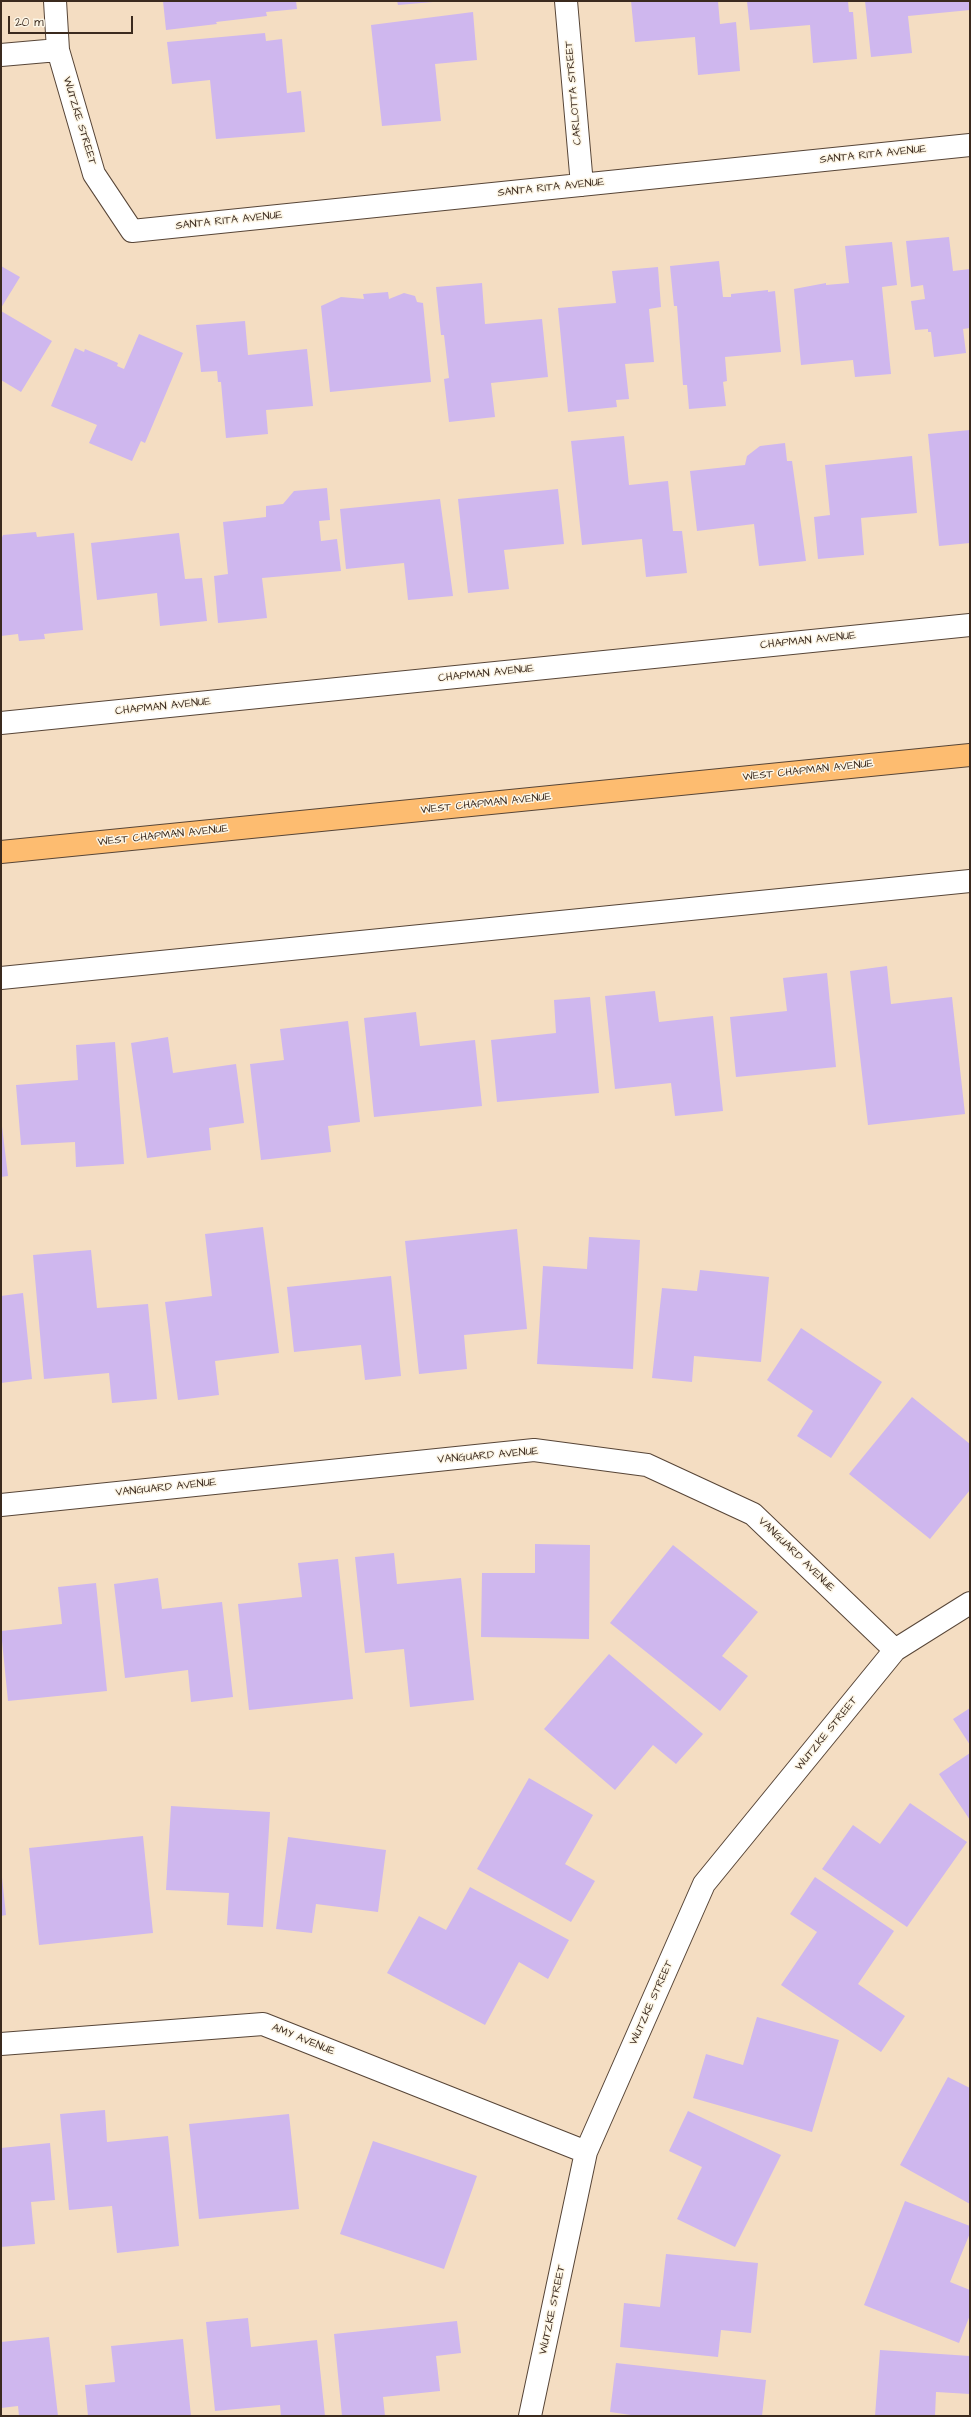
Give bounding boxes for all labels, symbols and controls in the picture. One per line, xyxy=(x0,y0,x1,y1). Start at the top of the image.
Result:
scale bar xyxy=(10,8,135,34)
text: 20 m xyxy=(15,14,44,31)
street label: CARLOTTA STREET xyxy=(563,40,585,146)
street label: WUTZKE STREET xyxy=(59,75,99,167)
street label: SANTA RITA AVENUE xyxy=(819,143,927,167)
street label: SANTA RITA AVENUE xyxy=(497,176,605,200)
street label: SANTA RITA AVENUE xyxy=(175,209,283,233)
street label: CHAPMAN AVENUE xyxy=(760,629,856,653)
street label: CHAPMAN AVENUE xyxy=(438,662,534,686)
street label: CHAPMAN AVENUE xyxy=(115,695,211,719)
street label: WEST CHAPMAN AVENUE xyxy=(742,758,874,784)
street label: WEST CHAPMAN AVENUE xyxy=(420,791,552,817)
street label: WEST CHAPMAN AVENUE xyxy=(97,823,229,849)
street label: VANGUARD AVENUE xyxy=(437,1445,539,1467)
street label: VANGUARD AVENUE xyxy=(115,1476,217,1500)
street label: VANGUARD AVENUE xyxy=(755,1515,837,1595)
street label: WUTZKE STREET xyxy=(793,1694,861,1774)
street label: WUTZKE STREET xyxy=(627,1959,677,2047)
street label: AMY AVENUE xyxy=(270,2021,336,2059)
street label: WUTZKE STREET xyxy=(537,2264,569,2356)

